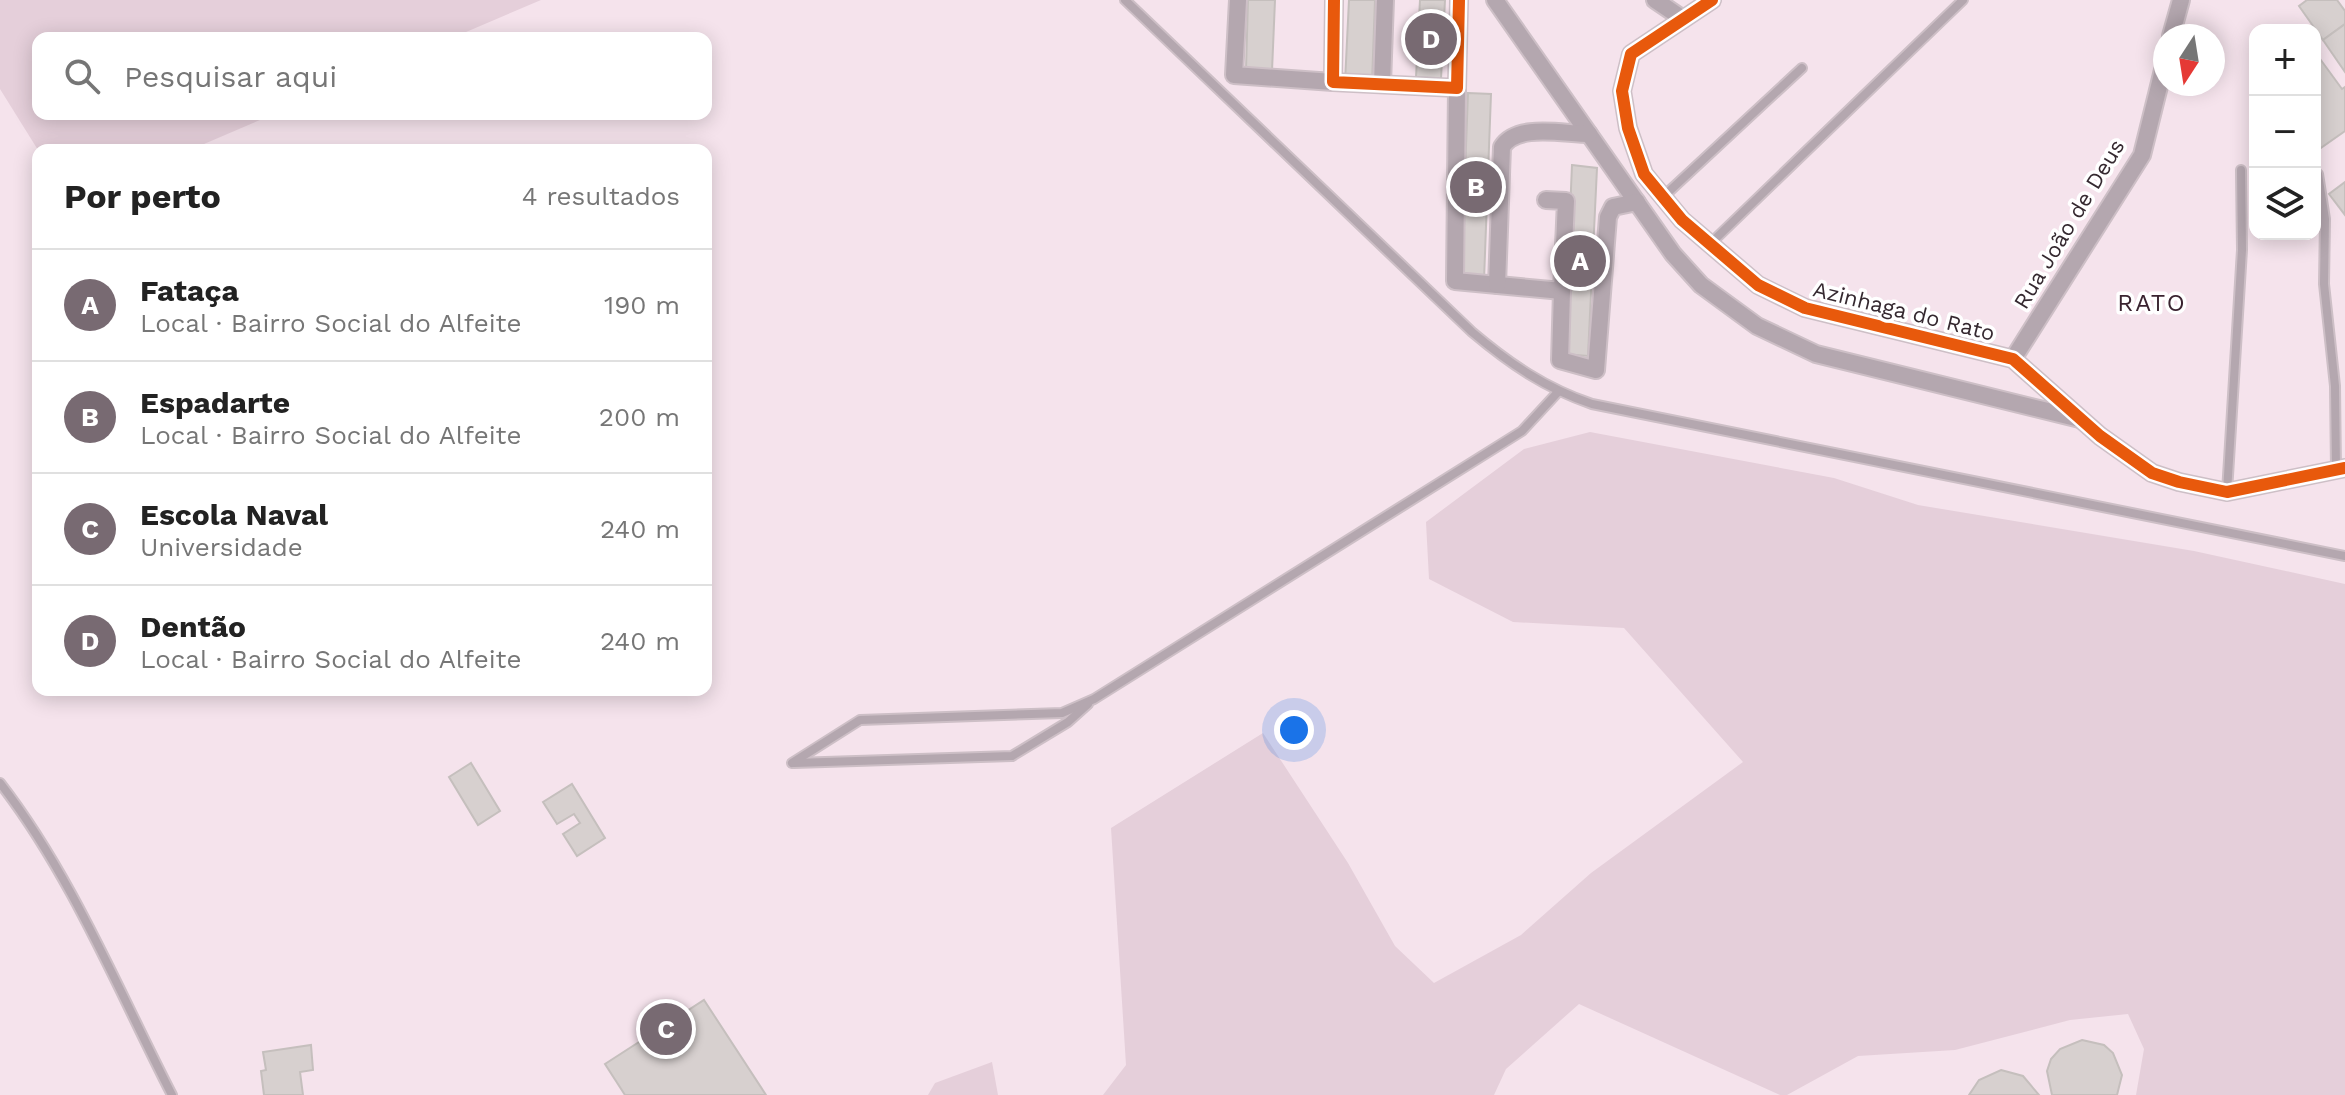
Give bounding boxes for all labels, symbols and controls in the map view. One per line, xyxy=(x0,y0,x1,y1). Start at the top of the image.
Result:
pin: D xyxy=(1405,9,1457,69)
north arrow xyxy=(2153,24,2225,96)
map controls xyxy=(2249,24,2321,240)
button: + xyxy=(2249,24,2321,96)
search box xyxy=(32,32,712,120)
icon: search xyxy=(60,54,104,98)
text: Pesquisar aqui xyxy=(124,59,337,94)
button: − xyxy=(2249,96,2321,168)
street label: Rua João de Deus xyxy=(2009,135,2129,313)
pin: B xyxy=(1450,157,1502,217)
button: layers xyxy=(2249,168,2321,240)
text: Por perto xyxy=(64,176,221,216)
text: 4 resultados xyxy=(522,181,680,211)
pin: A xyxy=(1554,231,1606,291)
text: Fataça xyxy=(140,273,239,308)
street label: Azinhaga do Rato xyxy=(1810,276,1998,346)
district label: RATO xyxy=(2117,289,2187,317)
text: A xyxy=(81,290,99,320)
text: 190 m xyxy=(604,290,680,320)
text: Local · Bairro Social do Alfeite xyxy=(140,308,521,338)
text: Espadarte xyxy=(140,385,290,420)
text: B xyxy=(81,402,99,432)
text: 200 m xyxy=(599,402,680,432)
text: Local · Bairro Social do Alfeite xyxy=(140,420,521,450)
text: Escola Naval xyxy=(140,497,328,532)
text: C xyxy=(81,514,99,544)
text: 240 m xyxy=(600,514,680,544)
text: Universidade xyxy=(140,532,303,562)
text: Dentão xyxy=(140,609,246,644)
text: D xyxy=(81,626,99,656)
text: 240 m xyxy=(600,626,680,656)
text: Local · Bairro Social do Alfeite xyxy=(140,644,521,674)
your location xyxy=(1274,710,1314,750)
pin: C xyxy=(640,999,692,1059)

